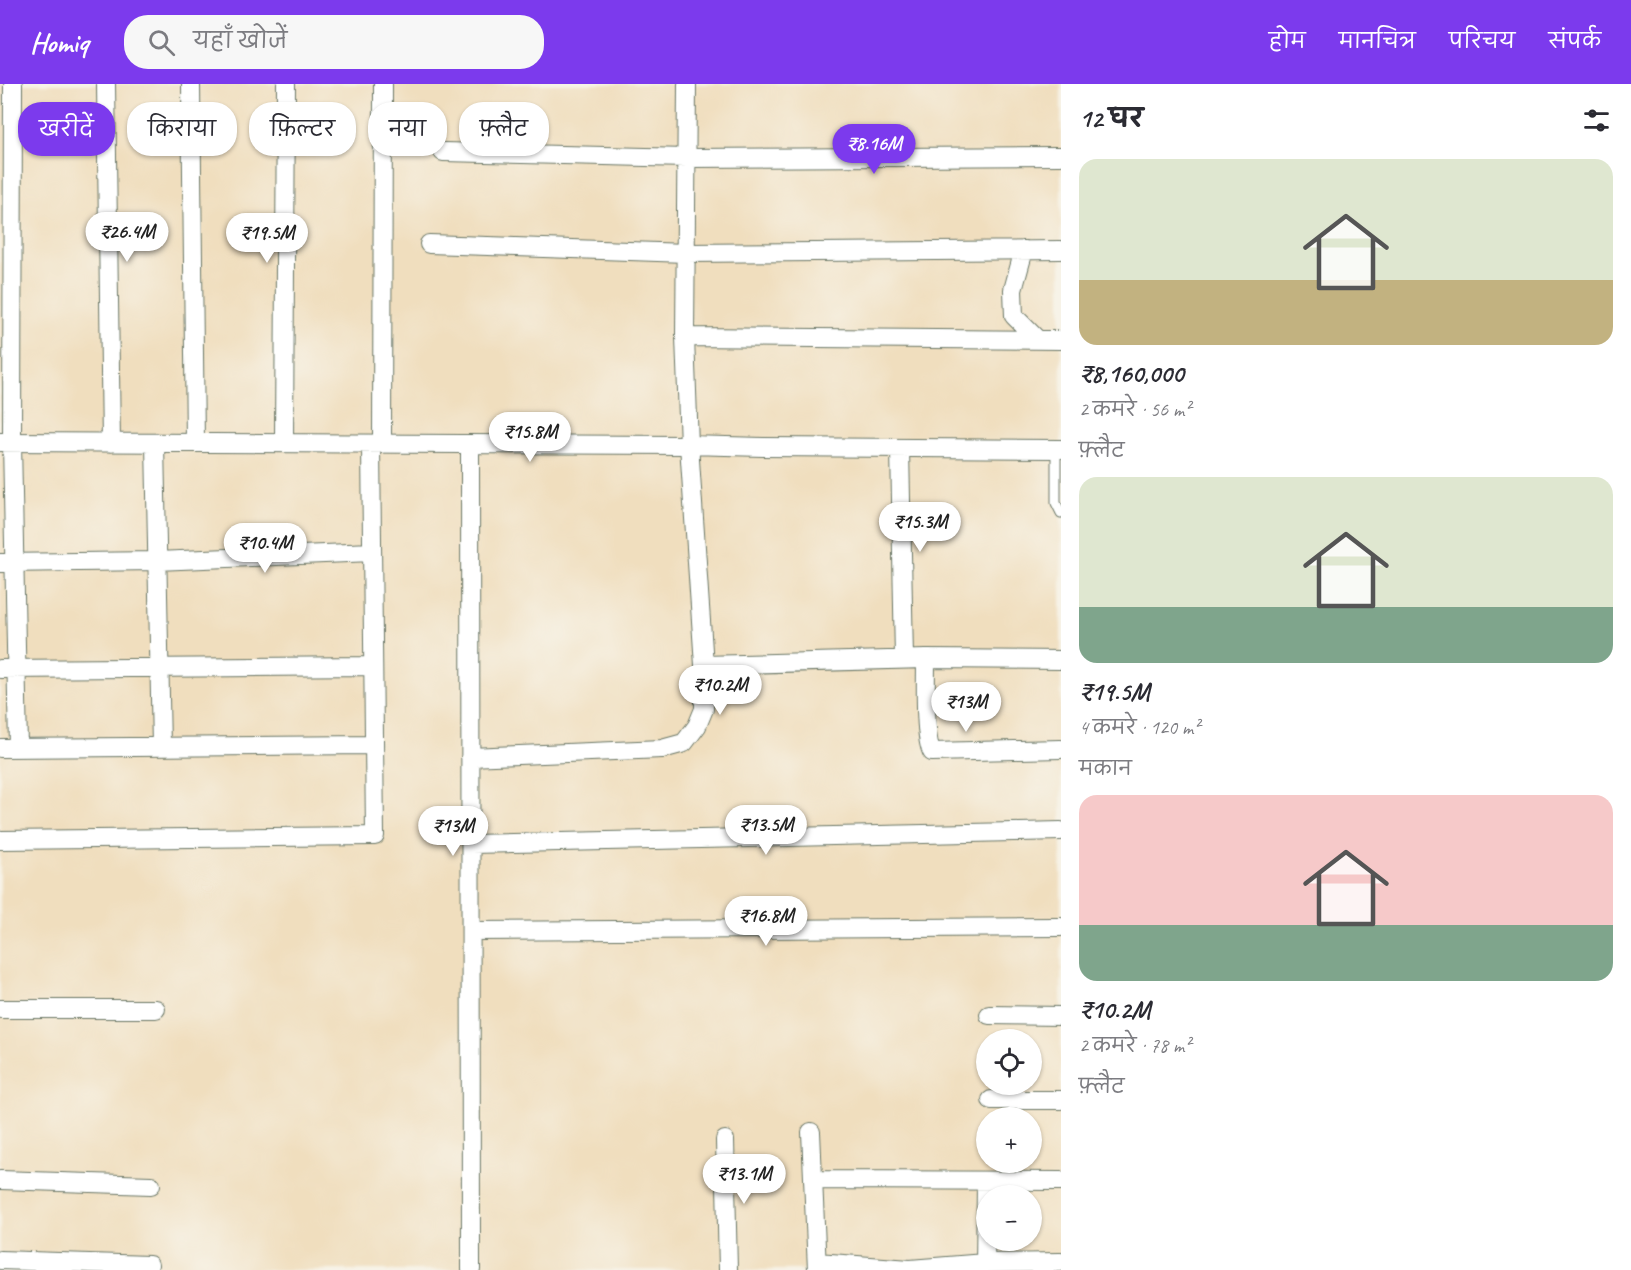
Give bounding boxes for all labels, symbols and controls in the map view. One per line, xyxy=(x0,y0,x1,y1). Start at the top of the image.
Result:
search box xyxy=(124,15,544,69)
text: Homiq xyxy=(30,25,88,60)
icon: search xyxy=(145,26,178,59)
text: यहाँ खोजें xyxy=(193,27,287,55)
text: होम xyxy=(1269,28,1306,54)
text: मानचित्र xyxy=(1339,28,1416,54)
text: परिचय xyxy=(1449,28,1515,54)
text: संपर्क xyxy=(1548,28,1601,54)
chip: खरीदें xyxy=(18,102,115,156)
chip: किराया xyxy=(127,102,237,156)
chip: फ़िल्टर xyxy=(249,102,356,156)
chip: नया xyxy=(368,102,447,156)
chip: फ़्लैट xyxy=(459,102,549,156)
text: 12 घर xyxy=(1079,102,1143,135)
icon: filters xyxy=(1580,104,1613,137)
pin: ₹8.16M xyxy=(825,124,923,175)
text: ₹8.16M xyxy=(847,131,901,156)
icon: home xyxy=(1292,198,1400,306)
pin: ₹26.4M xyxy=(78,212,176,263)
pin: ₹19.5M xyxy=(218,213,316,264)
text: ₹26.4M xyxy=(100,219,154,244)
text: ₹19.5M xyxy=(240,220,294,245)
text: ₹8,160,000 xyxy=(1079,357,1183,390)
text: 2 कमरे · 56 m² xyxy=(1079,397,1190,422)
pin: ₹15.8M xyxy=(481,412,579,463)
text: ₹15.8M xyxy=(503,419,557,444)
text: फ़्लैट xyxy=(1079,438,1125,463)
pin: ₹15.3M xyxy=(871,502,969,553)
text: ₹15.3M xyxy=(893,509,947,534)
icon: home xyxy=(1292,516,1400,624)
pin: ₹10.4M xyxy=(216,523,314,574)
text: ₹10.4M xyxy=(238,530,292,555)
pin: ₹10.2M xyxy=(671,665,769,716)
text: ₹10.2M xyxy=(693,672,747,697)
text: ₹19.5M xyxy=(1079,675,1149,708)
pin: ₹13M xyxy=(930,682,1002,733)
text: ₹13M xyxy=(945,689,987,714)
text: 4 कमरे · 120 m² xyxy=(1079,715,1199,740)
text: मकान xyxy=(1079,756,1132,781)
pin: ₹13.5M xyxy=(717,805,815,856)
pin: ₹13M xyxy=(417,806,489,857)
text: ₹13.5M xyxy=(739,812,793,837)
text: ₹13M xyxy=(432,813,474,838)
icon: home xyxy=(1292,834,1400,942)
pin: ₹16.8M xyxy=(717,896,815,947)
text: ₹16.8M xyxy=(739,903,793,928)
text: ₹10.2M xyxy=(1079,993,1150,1026)
map controls xyxy=(976,1029,1042,1251)
button: locate xyxy=(976,1029,1042,1095)
text: 2 कमरे · 78 m² xyxy=(1079,1033,1190,1058)
text: फ़्लैट xyxy=(1079,1074,1125,1099)
button: + xyxy=(976,1107,1042,1173)
pin: ₹13.1M xyxy=(695,1154,793,1205)
text: ₹13.1M xyxy=(717,1161,771,1186)
button: − xyxy=(976,1185,1042,1251)

